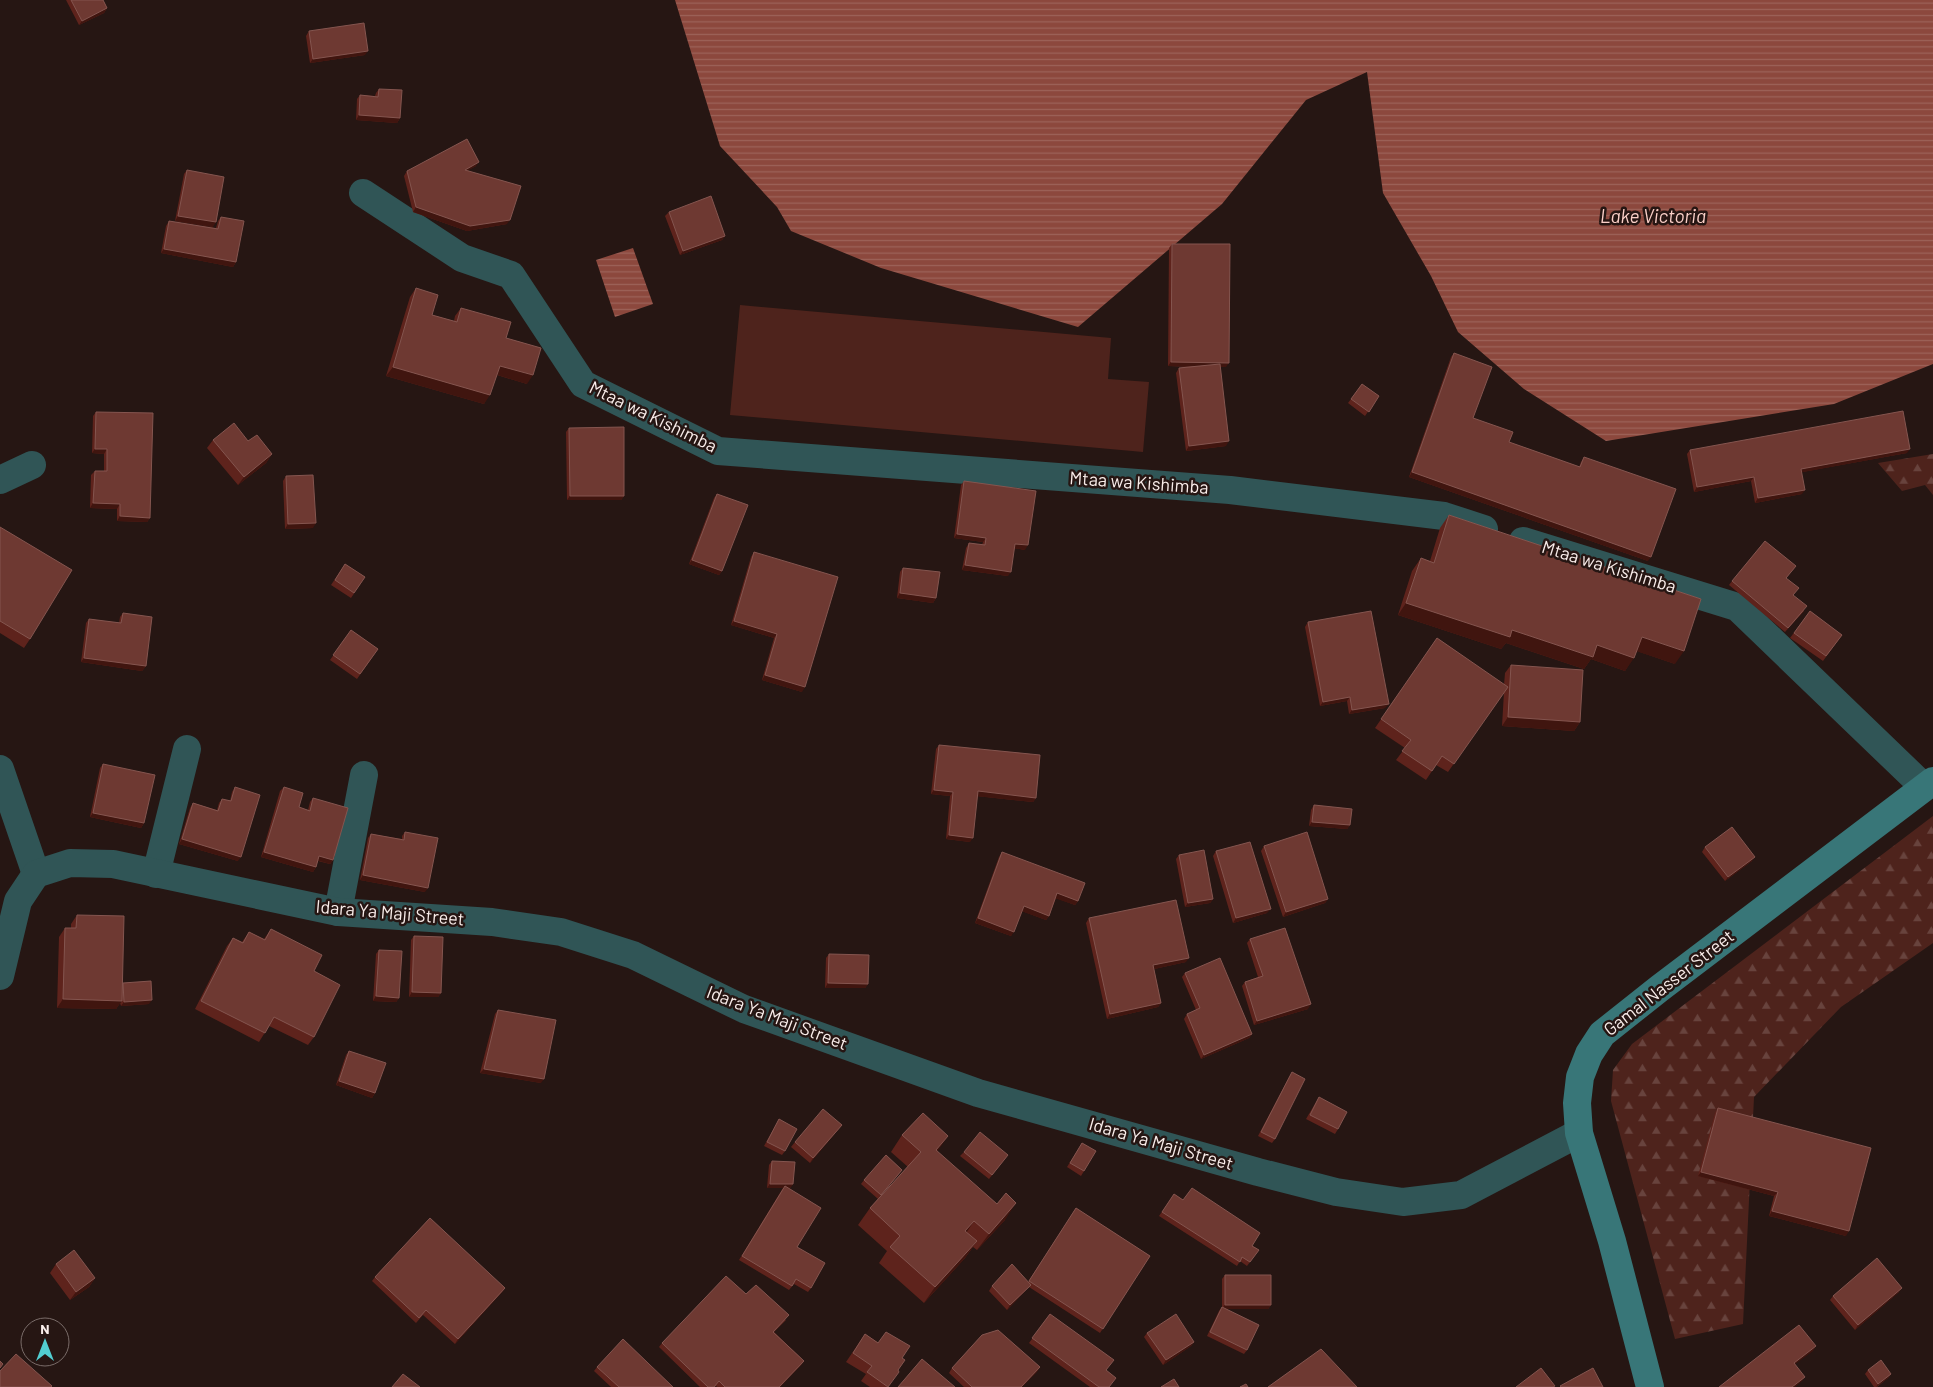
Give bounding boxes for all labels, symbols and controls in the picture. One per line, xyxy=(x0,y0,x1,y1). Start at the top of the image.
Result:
water label: Lake Victoria xyxy=(1600,204,1706,227)
street label: Mtaa wa Kishimba xyxy=(586,376,721,457)
street label: Mtaa wa Kishimba xyxy=(1069,466,1209,498)
street label: Mtaa wa Kishimba xyxy=(1539,535,1679,597)
street label: Idara Ya Maji Street xyxy=(315,895,465,929)
street label: Gamal Nasser Street xyxy=(1599,925,1738,1040)
street label: Idara Ya Maji Street xyxy=(704,980,851,1054)
street label: Idara Ya Maji Street xyxy=(1087,1112,1236,1174)
north arrow xyxy=(20,1317,70,1367)
text: N xyxy=(40,1320,50,1337)

